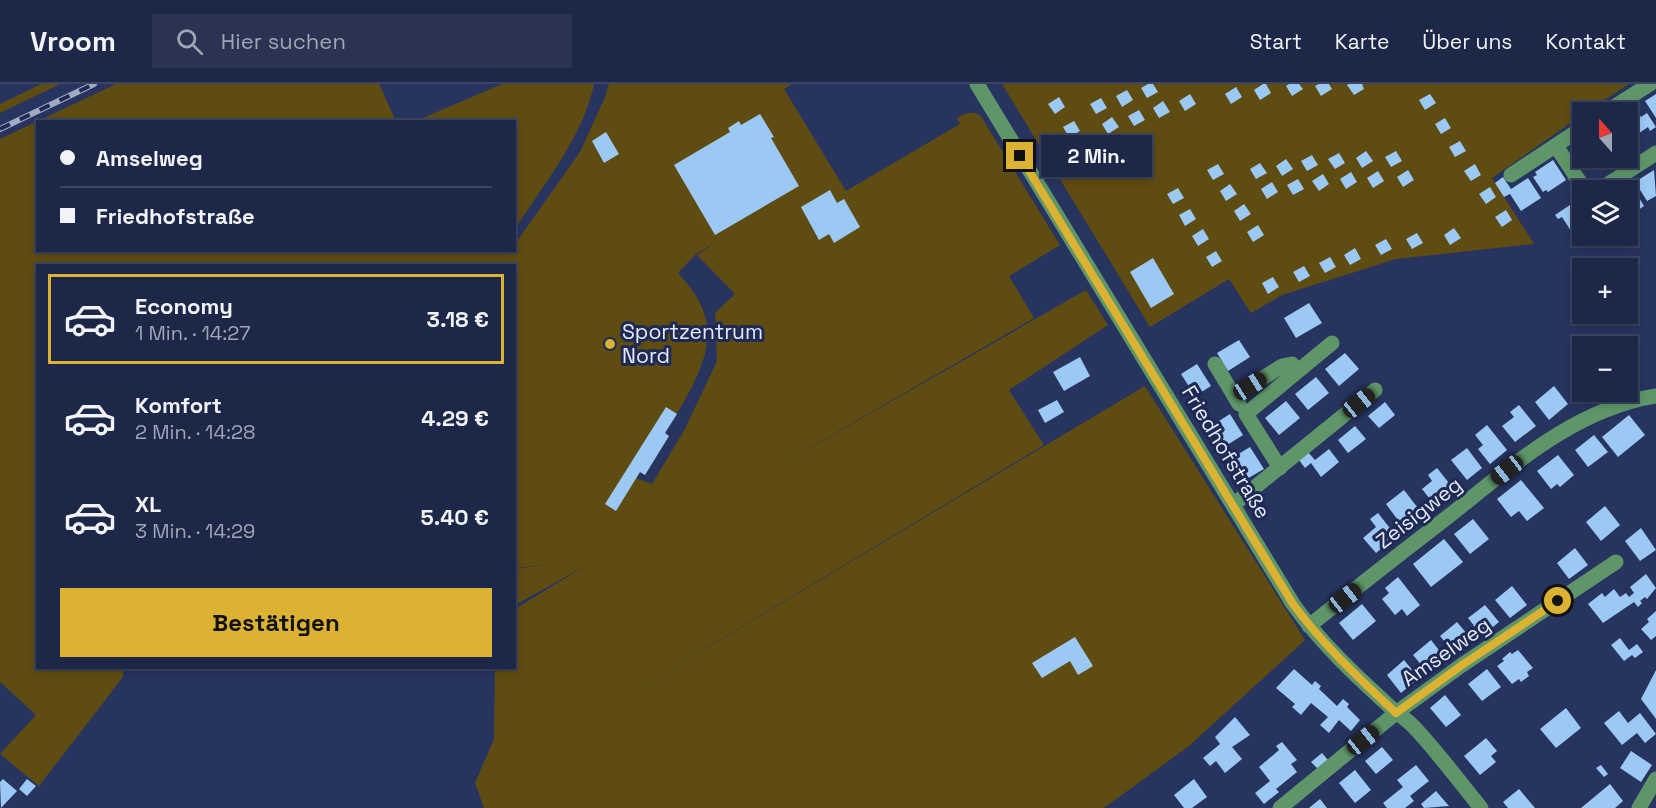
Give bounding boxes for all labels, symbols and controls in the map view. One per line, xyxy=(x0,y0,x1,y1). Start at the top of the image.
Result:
search box xyxy=(152,14,572,68)
text: Vroom xyxy=(30,23,116,59)
icon: search xyxy=(173,25,206,58)
text: Hier suchen xyxy=(221,27,346,55)
text: Start xyxy=(1250,28,1302,55)
text: Karte xyxy=(1335,28,1389,55)
text: Über uns xyxy=(1422,28,1512,55)
text: Kontakt xyxy=(1545,28,1626,55)
north arrow xyxy=(1572,102,1638,168)
map controls xyxy=(1572,102,1638,402)
callout: 2 Min. xyxy=(1041,135,1152,177)
route end xyxy=(1006,142,1033,169)
text: 2 Min. xyxy=(1067,143,1126,169)
text: Amselweg xyxy=(96,144,203,172)
button: layers xyxy=(1572,180,1638,246)
text: Friedhofstraße xyxy=(96,202,255,230)
button: + xyxy=(1572,258,1638,324)
icon: car xyxy=(63,292,117,346)
text: Economy xyxy=(135,292,233,320)
text: 3.18 € xyxy=(427,305,489,333)
place label: Sportzentrum Nord xyxy=(622,318,763,369)
text: 1 Min. · 14:27 xyxy=(135,320,251,346)
button: − xyxy=(1572,336,1638,402)
marker: Sportzentrum Nord xyxy=(603,337,617,351)
car xyxy=(1230,369,1270,403)
street label: Friedhofstraße xyxy=(1176,380,1277,523)
car xyxy=(1339,385,1379,421)
icon: car xyxy=(63,391,117,445)
text: Komfort xyxy=(135,391,222,419)
text: 4.29 € xyxy=(421,404,489,432)
text: 2 Min. · 14:28 xyxy=(135,419,256,445)
car xyxy=(1487,452,1527,488)
street label: Zeisigweg xyxy=(1370,471,1467,555)
icon: car xyxy=(63,490,117,544)
text: XL xyxy=(135,490,161,518)
text: 5.40 € xyxy=(420,503,489,531)
text: 3 Min. · 14:29 xyxy=(135,518,255,544)
car xyxy=(1325,580,1365,616)
route start xyxy=(1544,587,1571,614)
button: Bestätigen xyxy=(60,588,492,657)
street label: Amselweg xyxy=(1396,611,1495,692)
car xyxy=(1343,722,1383,758)

